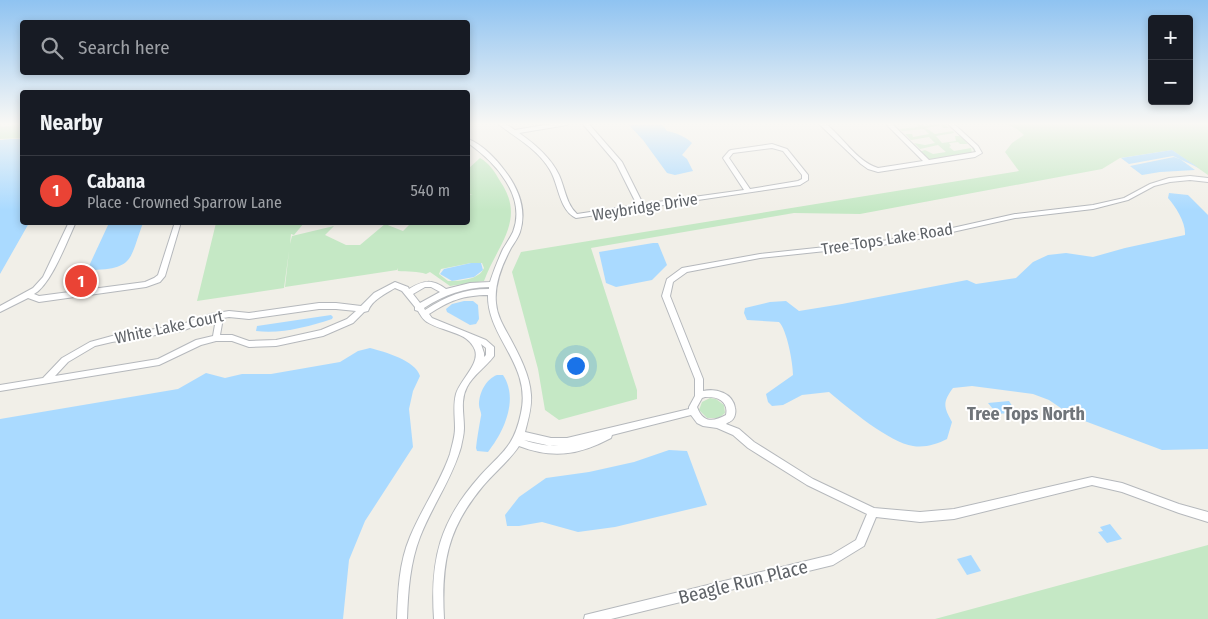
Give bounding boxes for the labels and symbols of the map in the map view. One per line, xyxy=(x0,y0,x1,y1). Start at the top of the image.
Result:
street label: Weybridge Drive xyxy=(591,189,699,225)
street label: Tree Tops Lake Road xyxy=(820,219,954,259)
pin: 1 xyxy=(65,262,97,300)
street label: White Lake Court xyxy=(113,306,226,348)
your location xyxy=(563,353,589,379)
district label: Tree Tops North xyxy=(967,403,1085,425)
street label: Beagle Run Place xyxy=(676,555,810,609)

